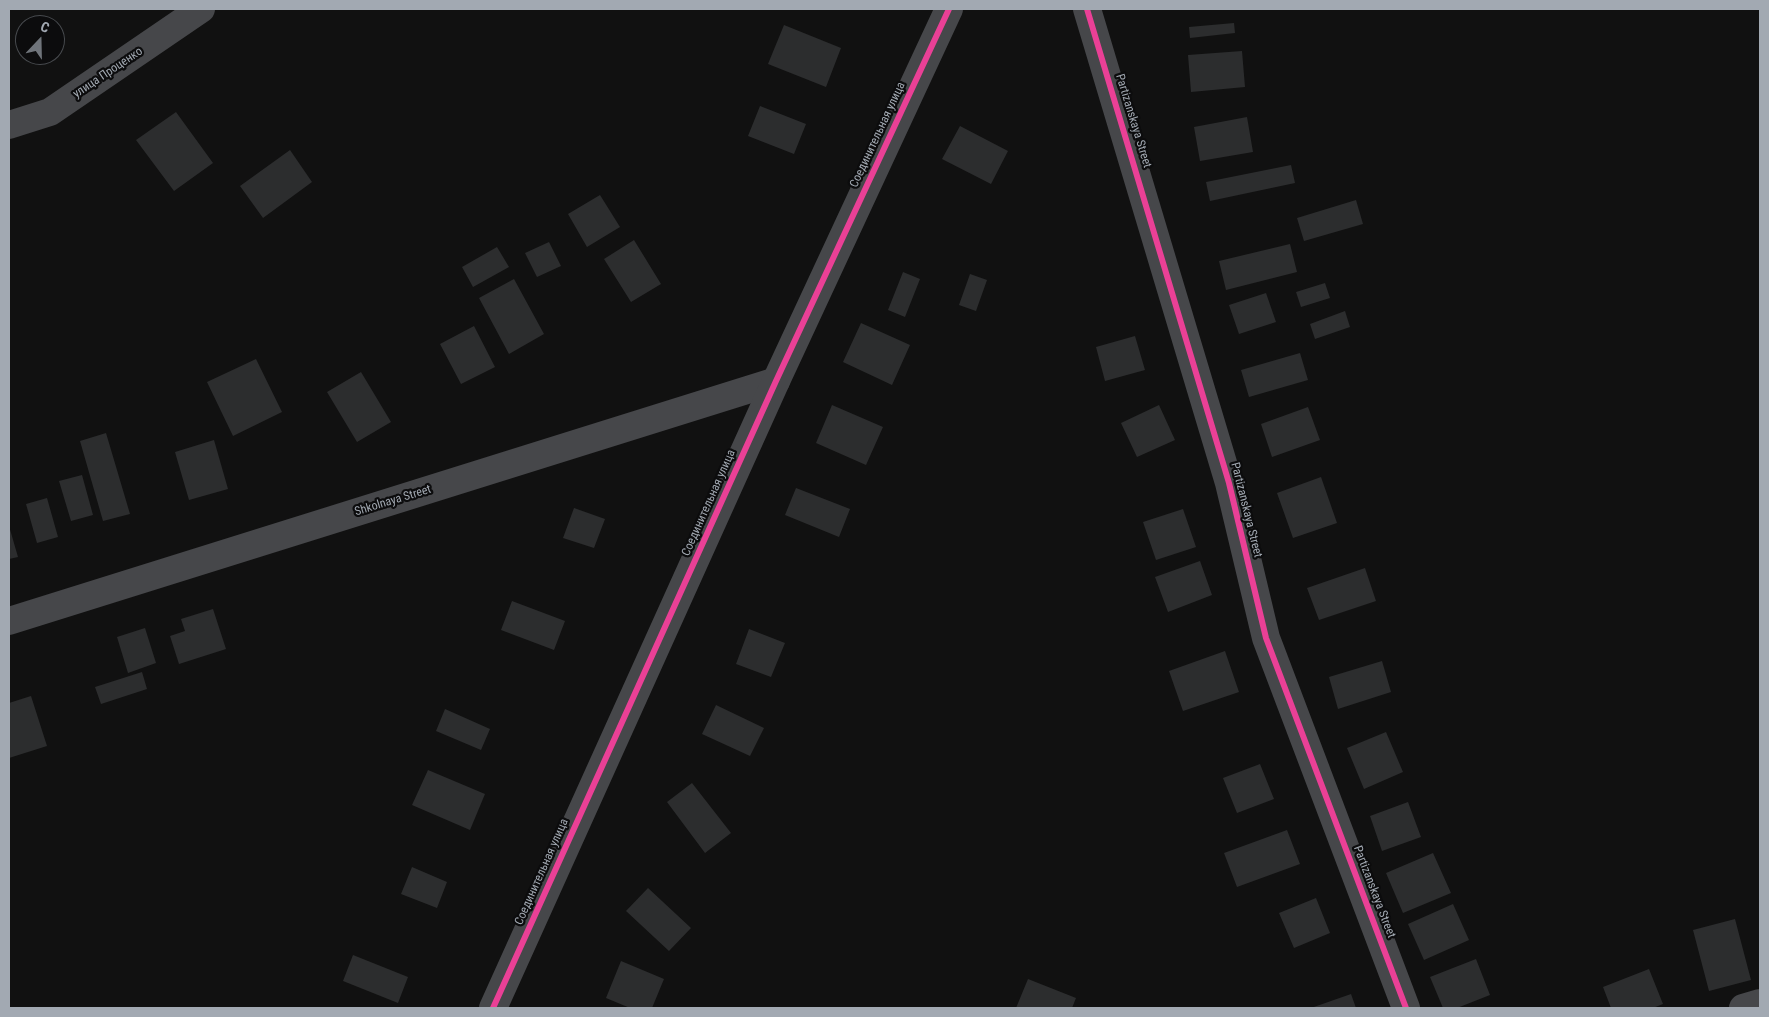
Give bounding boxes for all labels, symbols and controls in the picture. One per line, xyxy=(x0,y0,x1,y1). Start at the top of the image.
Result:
north arrow xyxy=(15,15,65,65)
text: С xyxy=(38,18,52,36)
street label: улица Проценко xyxy=(70,44,146,102)
street label: Partizanskaya Street xyxy=(1112,72,1154,170)
street label: Соединительная улица xyxy=(847,80,909,190)
street label: Соединительная улица xyxy=(679,448,739,558)
street label: Partizanskaya Street xyxy=(1227,461,1265,559)
street label: Shkolnaya Street xyxy=(353,483,433,519)
street label: Соединительная улица xyxy=(512,817,572,927)
street label: Partizanskaya Street xyxy=(1350,844,1398,940)

